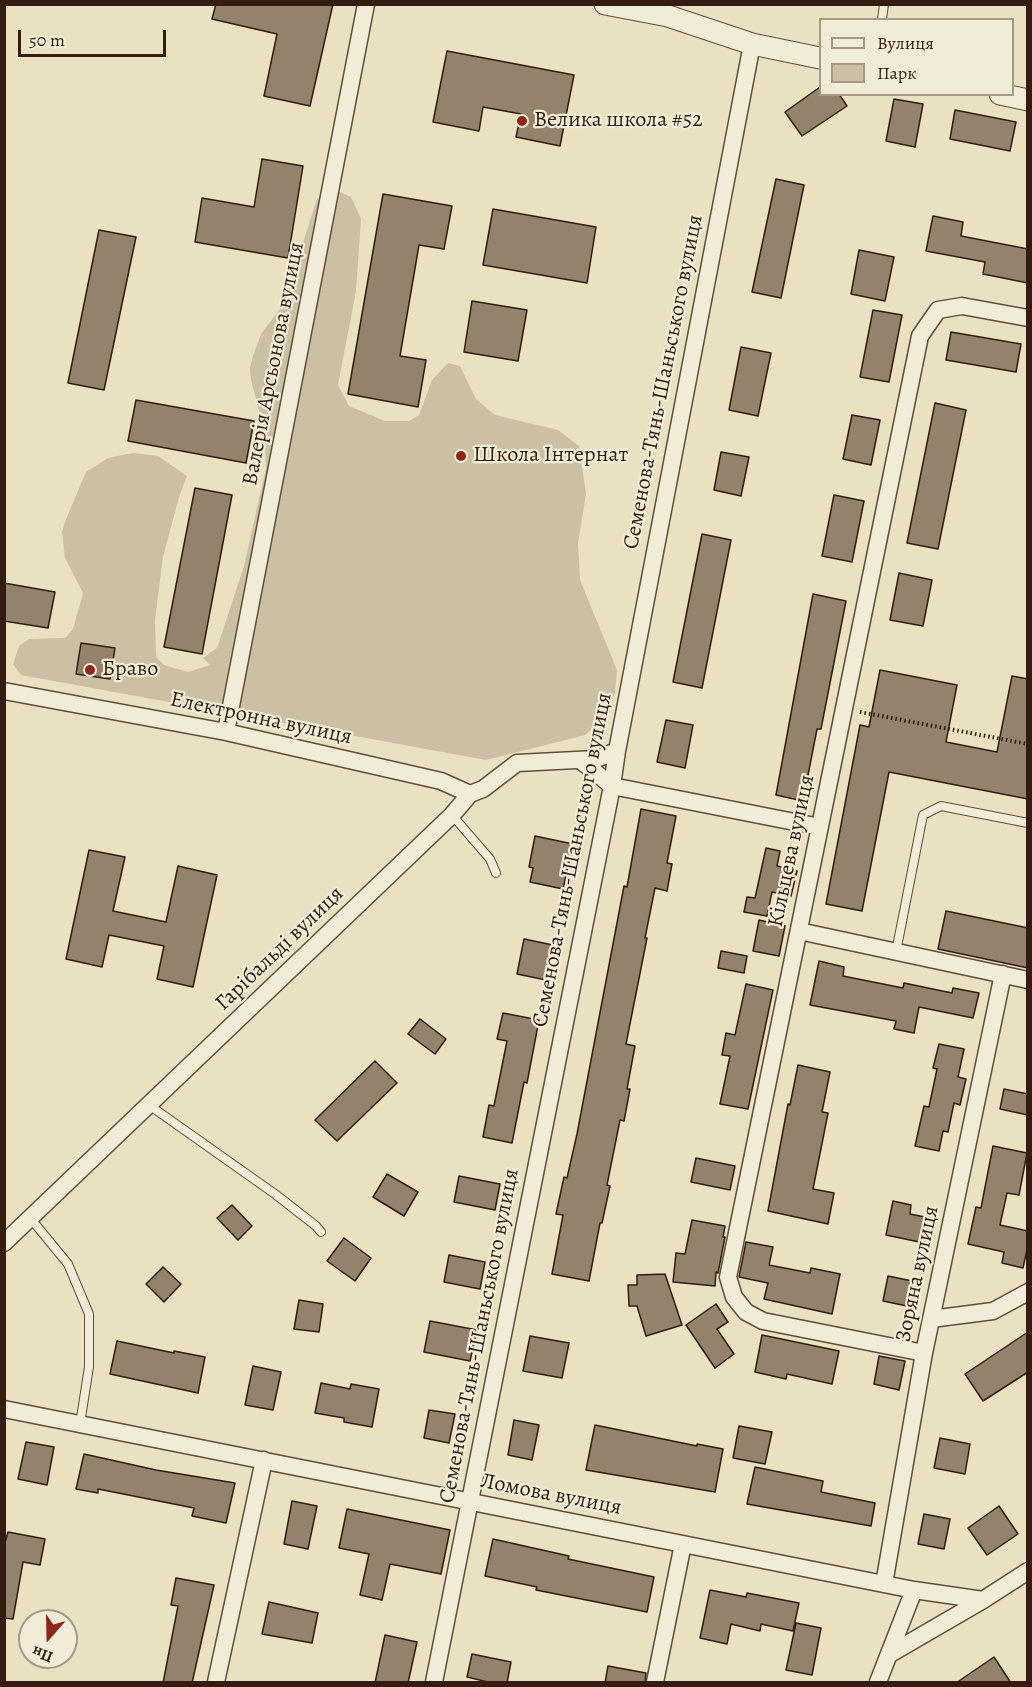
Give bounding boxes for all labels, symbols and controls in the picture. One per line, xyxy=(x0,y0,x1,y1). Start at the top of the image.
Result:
scale bar xyxy=(21,18,170,56)
legend xyxy=(819,18,1014,96)
text: 50 m xyxy=(29,28,65,52)
text: Вулиця xyxy=(877,31,934,55)
text: Парк xyxy=(877,61,917,85)
place label: Велика школа #52 xyxy=(534,108,703,134)
marker: Велика школа #52 xyxy=(515,114,529,128)
street label: Семенова-Тянь-Шаньського вулиця xyxy=(619,213,709,551)
street label: Валерія Арсьонова вулиця xyxy=(237,240,311,488)
place label: Школа Інтернат xyxy=(473,443,628,469)
marker: Школа Інтернат xyxy=(454,449,468,463)
place label: Браво xyxy=(102,657,158,683)
marker: Браво xyxy=(83,663,97,677)
street label: Електронна вулиця xyxy=(168,687,354,751)
street label: Семенова-Тянь-Шаньського вулиця xyxy=(528,691,618,1029)
street label: Кільцева вулиця xyxy=(763,772,821,930)
street label: Гарібальді вулиця xyxy=(210,881,350,1017)
street label: Семенова-Тянь-Шаньського вулиця xyxy=(435,1167,525,1505)
street label: Зоряна вулиця xyxy=(891,1203,945,1345)
street label: Ломова вулиця xyxy=(478,1468,624,1522)
north arrow xyxy=(18,1609,78,1669)
text: Пн xyxy=(29,1640,56,1668)

